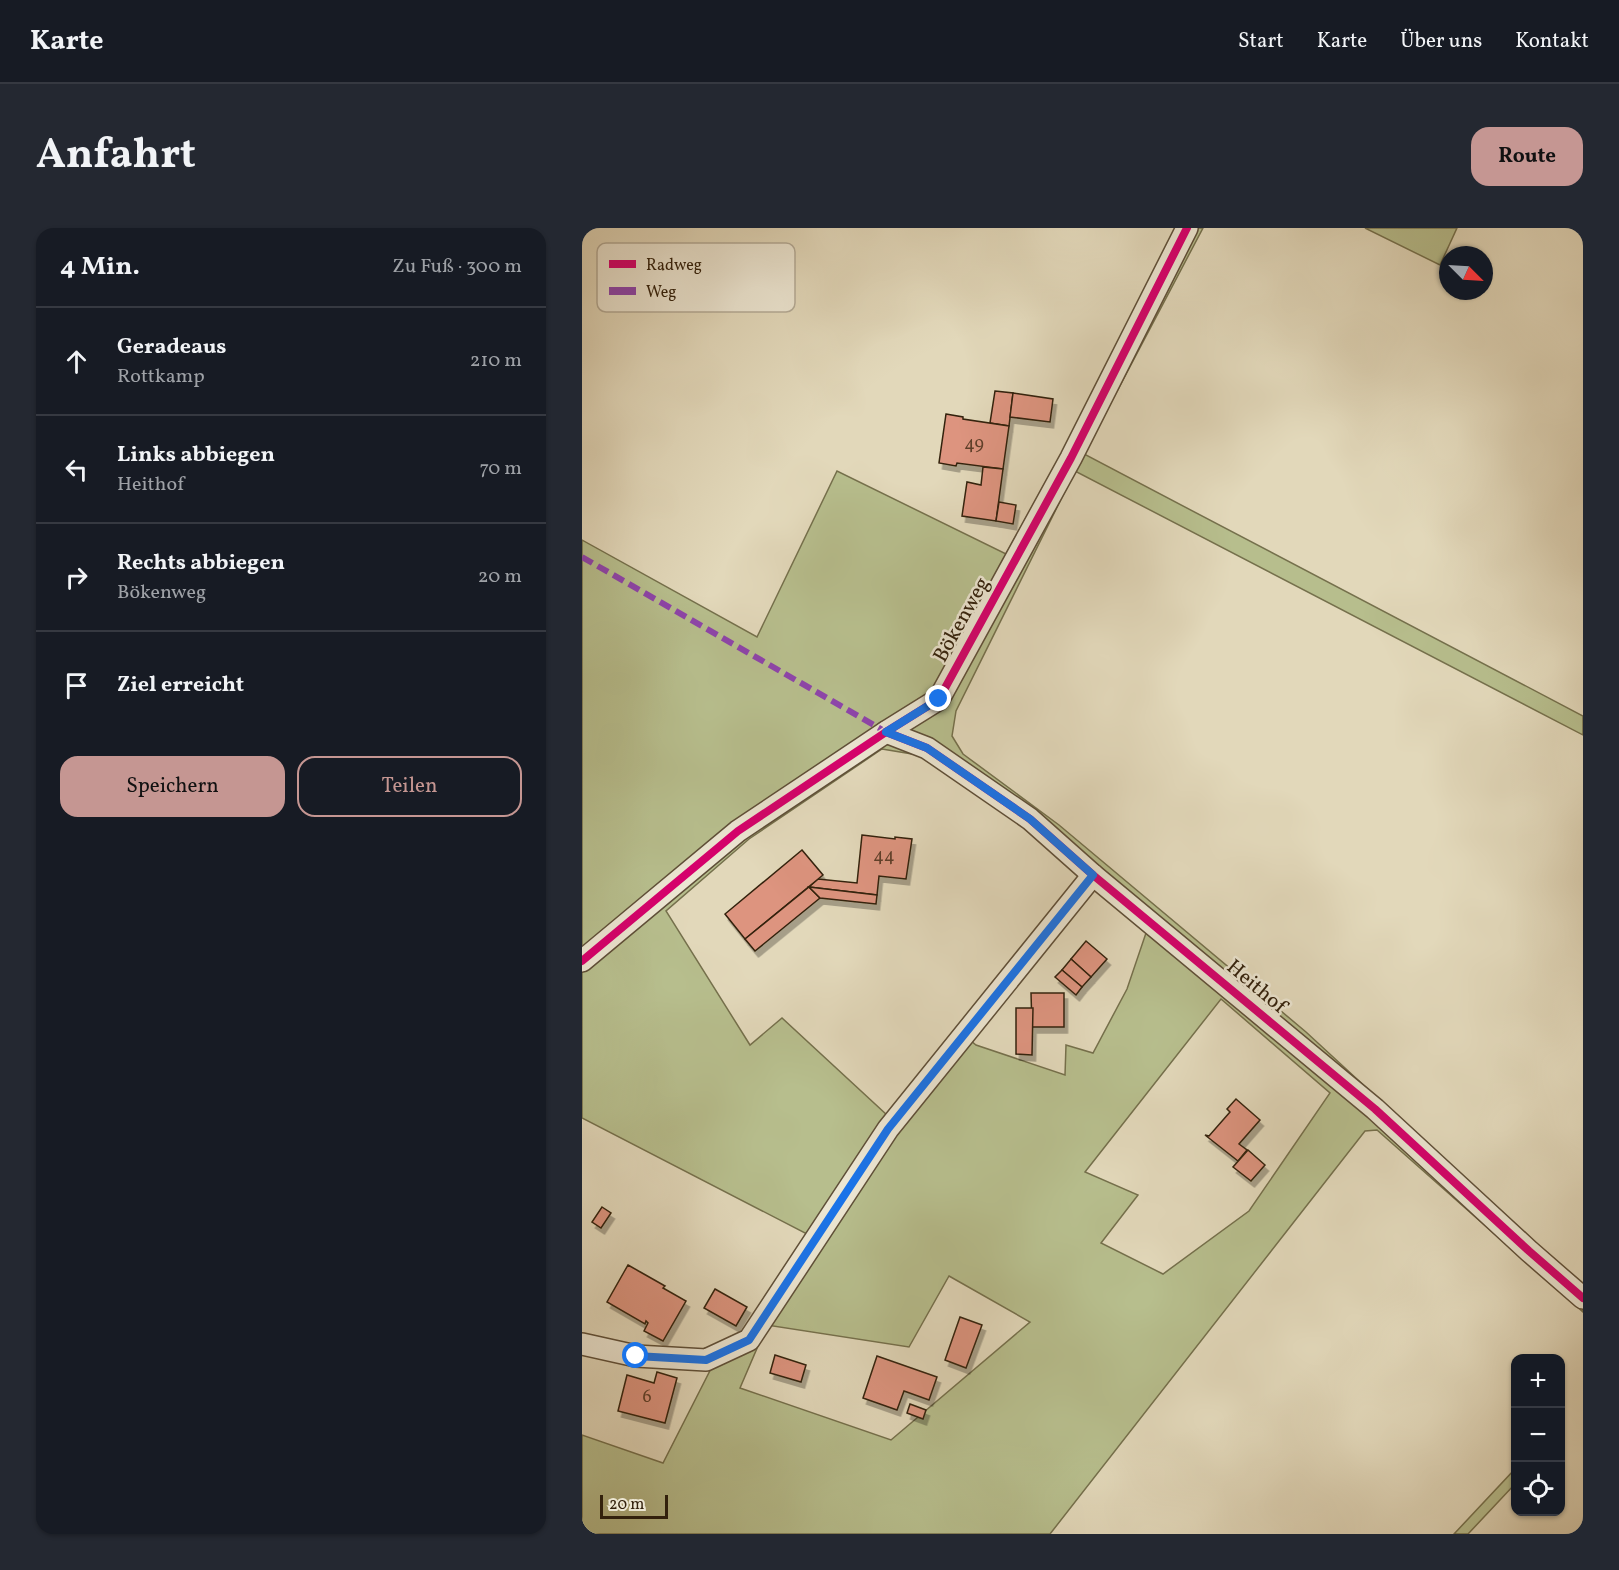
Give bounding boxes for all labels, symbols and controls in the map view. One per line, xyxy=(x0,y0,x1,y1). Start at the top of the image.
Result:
text: Karte xyxy=(30,22,104,61)
text: Start xyxy=(1238,27,1284,56)
text: Karte xyxy=(1317,27,1367,56)
text: Über uns xyxy=(1400,27,1482,56)
text: Kontakt xyxy=(1515,27,1589,56)
text: Anfahrt xyxy=(36,127,196,186)
button: Route xyxy=(1471,127,1583,186)
legend xyxy=(597,243,795,312)
north arrow xyxy=(1439,246,1493,300)
text: 4 Min. xyxy=(60,249,140,285)
text: Zu Fuß · 300 m xyxy=(392,253,522,281)
text: Radweg xyxy=(646,255,702,277)
text: Weg xyxy=(646,282,677,304)
text: Geradeaus xyxy=(117,332,227,363)
icon: ahead xyxy=(60,345,93,378)
text: 210 m xyxy=(470,347,522,375)
text: Rottkamp xyxy=(117,363,205,391)
house number: 49 xyxy=(964,432,984,457)
text: Links abbiegen xyxy=(117,440,275,471)
icon: left xyxy=(60,453,93,486)
text: 70 m xyxy=(479,455,522,483)
text: Heithof xyxy=(117,471,184,499)
text: Rechts abbiegen xyxy=(117,548,285,579)
icon: right xyxy=(60,561,93,594)
text: 20 m xyxy=(478,563,522,591)
street label: Bökenweg xyxy=(927,572,997,668)
text: Bökenweg xyxy=(117,579,206,607)
icon: arrive xyxy=(60,669,93,702)
text: Ziel erreicht xyxy=(117,670,244,701)
route end xyxy=(925,685,951,711)
button: Speichern xyxy=(60,756,285,817)
button: Teilen xyxy=(297,756,522,817)
house number: 44 xyxy=(873,844,895,869)
street label: Heithof xyxy=(1220,953,1294,1022)
route start xyxy=(622,1342,648,1368)
map controls xyxy=(1511,1354,1565,1516)
button: + xyxy=(1511,1354,1565,1408)
house number: 6 xyxy=(642,1385,652,1410)
button: − xyxy=(1511,1408,1565,1462)
button: locate xyxy=(1511,1462,1565,1516)
scale bar xyxy=(600,1492,668,1520)
text: 20 m xyxy=(609,1494,644,1516)

